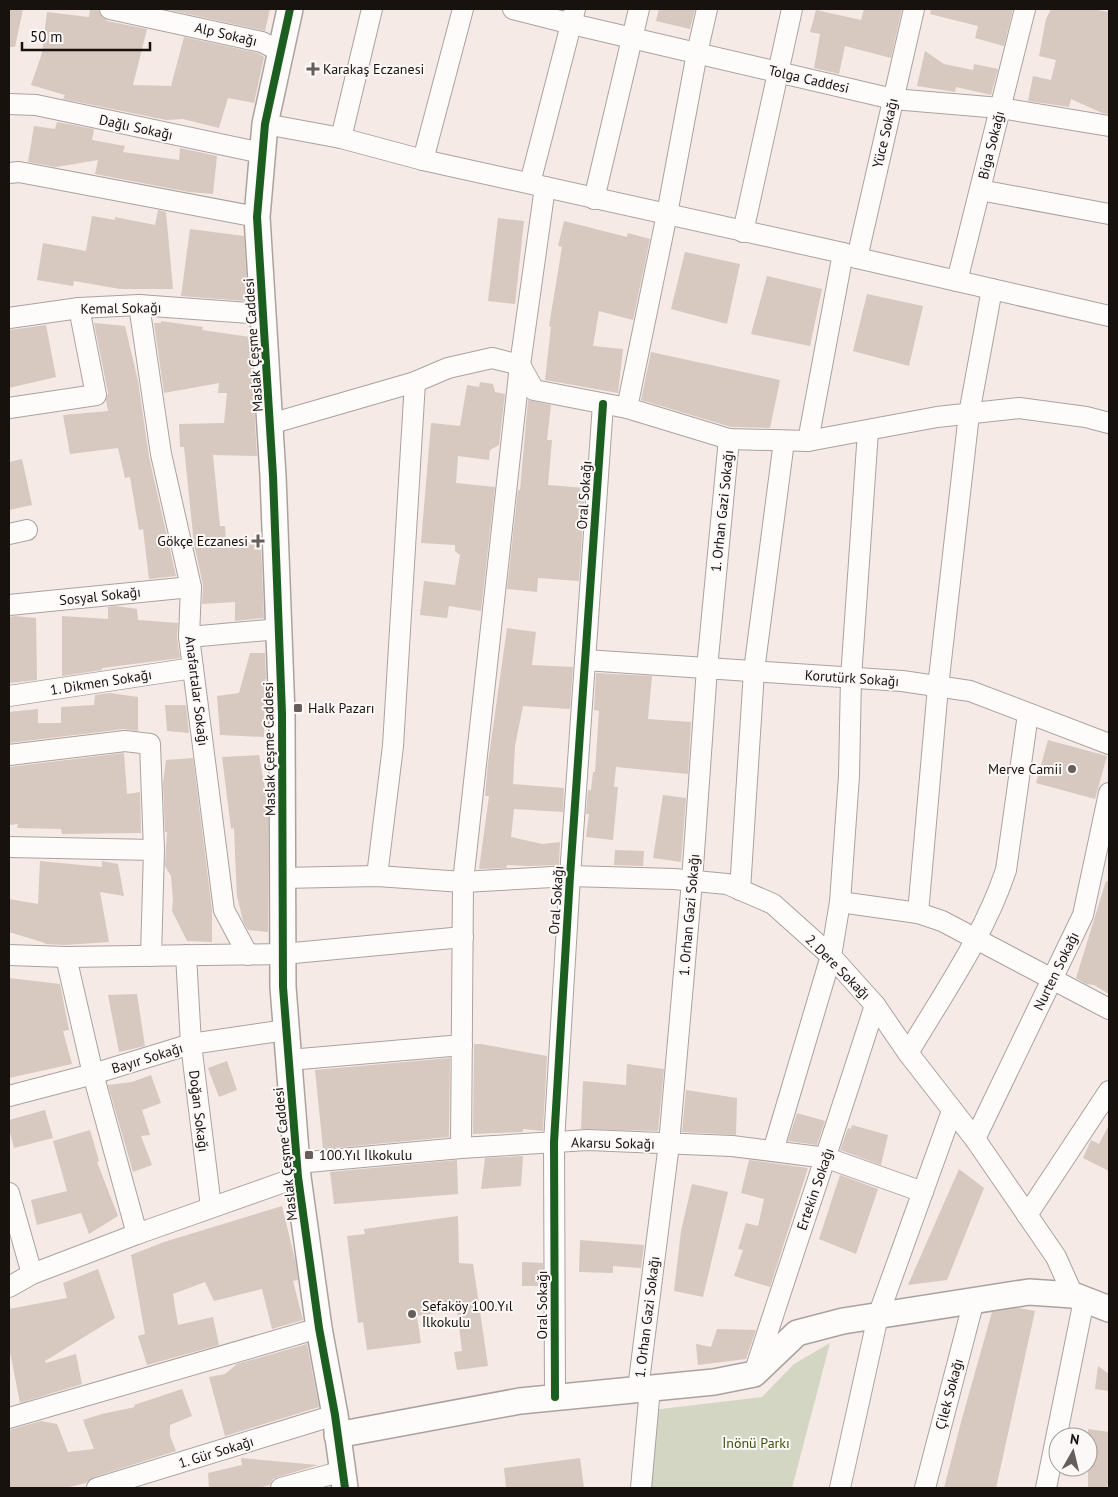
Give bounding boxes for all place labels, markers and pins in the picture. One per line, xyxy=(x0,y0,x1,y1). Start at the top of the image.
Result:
place label: Karakaş Eczanesi xyxy=(323,60,424,78)
marker: Karakaş Eczanesi xyxy=(307,63,319,75)
place label: Gökçe Eczanesi xyxy=(157,532,248,550)
marker: Gökçe Eczanesi xyxy=(252,535,264,547)
place label: Halk Pazarı xyxy=(308,699,374,717)
marker: Halk Pazarı xyxy=(292,702,304,714)
place label: Merve Camii xyxy=(988,760,1062,778)
marker: Merve Camii xyxy=(1066,763,1078,775)
place label: 100.Yıl İlkokulu xyxy=(319,1146,412,1164)
marker: 100.Yıl İlkokulu xyxy=(303,1149,315,1161)
place label: Sefaköy 100.Yıl İlkokulu xyxy=(422,1297,513,1331)
marker: Sefaköy 100.Yıl İlkokulu xyxy=(406,1308,418,1320)

